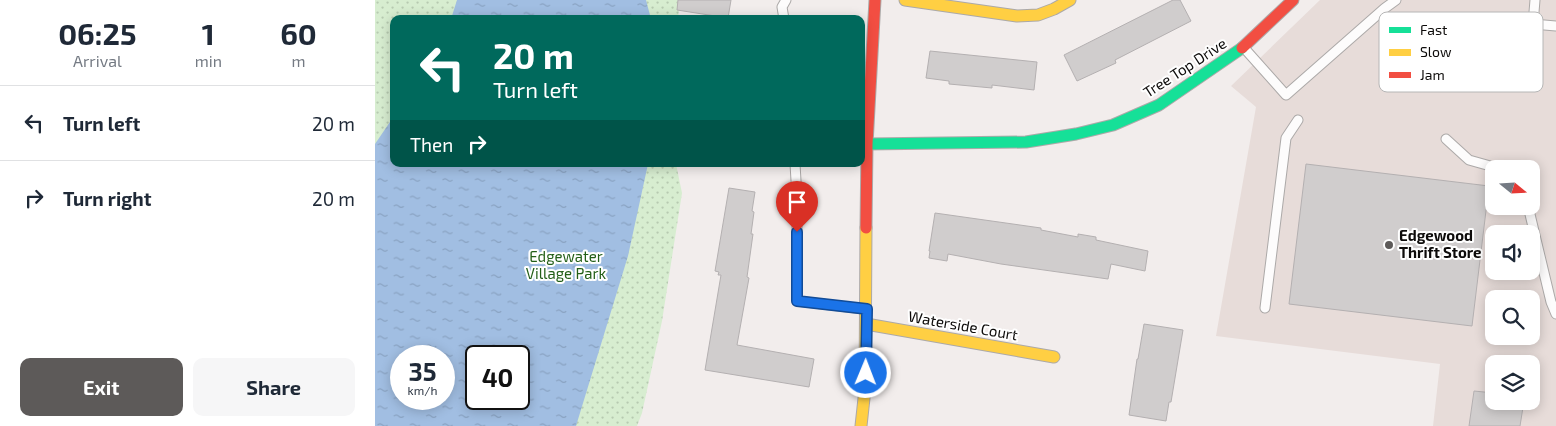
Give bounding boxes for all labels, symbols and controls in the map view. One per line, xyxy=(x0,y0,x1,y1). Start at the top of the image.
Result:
legend xyxy=(1379,12,1543,92)
text: 06:25 xyxy=(58,15,137,51)
text: 1 xyxy=(202,15,215,51)
text: 60 xyxy=(280,15,317,51)
text: Fast xyxy=(1420,21,1447,38)
text: 20 m xyxy=(493,34,574,76)
street label: Tree Top Drive xyxy=(1140,34,1229,101)
icon: left xyxy=(410,35,475,100)
text: Slow xyxy=(1420,43,1452,60)
text: Arrival xyxy=(73,51,122,70)
text: min xyxy=(195,51,222,70)
text: m xyxy=(291,51,305,70)
text: Jam xyxy=(1420,66,1445,83)
text: Turn left xyxy=(493,76,578,102)
icon: left xyxy=(20,109,48,137)
text: Turn left xyxy=(63,112,140,135)
text: 20 m xyxy=(312,112,355,135)
icon: right xyxy=(463,130,491,158)
text: Then xyxy=(410,133,453,156)
north arrow xyxy=(1485,160,1540,215)
map controls xyxy=(1485,160,1540,410)
pin xyxy=(776,181,818,232)
icon: right xyxy=(20,184,48,212)
text: Turn right xyxy=(63,187,151,210)
text: 20 m xyxy=(312,187,355,210)
icon: arrive xyxy=(783,188,811,216)
button: sound xyxy=(1485,225,1540,280)
place label: Edgewood Thrift Store xyxy=(1399,226,1482,261)
marker: Edgewood Thrift Store xyxy=(1383,239,1395,251)
park label: Edgewater Village Park xyxy=(526,247,607,282)
button: search xyxy=(1485,290,1540,345)
street label: Waterside Court xyxy=(907,307,1020,344)
speed limit sign: 40 xyxy=(465,345,530,410)
position arrow xyxy=(839,346,891,398)
button: layers xyxy=(1485,355,1540,410)
text: 35 xyxy=(409,356,436,386)
button: Exit xyxy=(20,358,183,416)
button: Share xyxy=(193,358,355,416)
text: km/h xyxy=(408,383,437,397)

